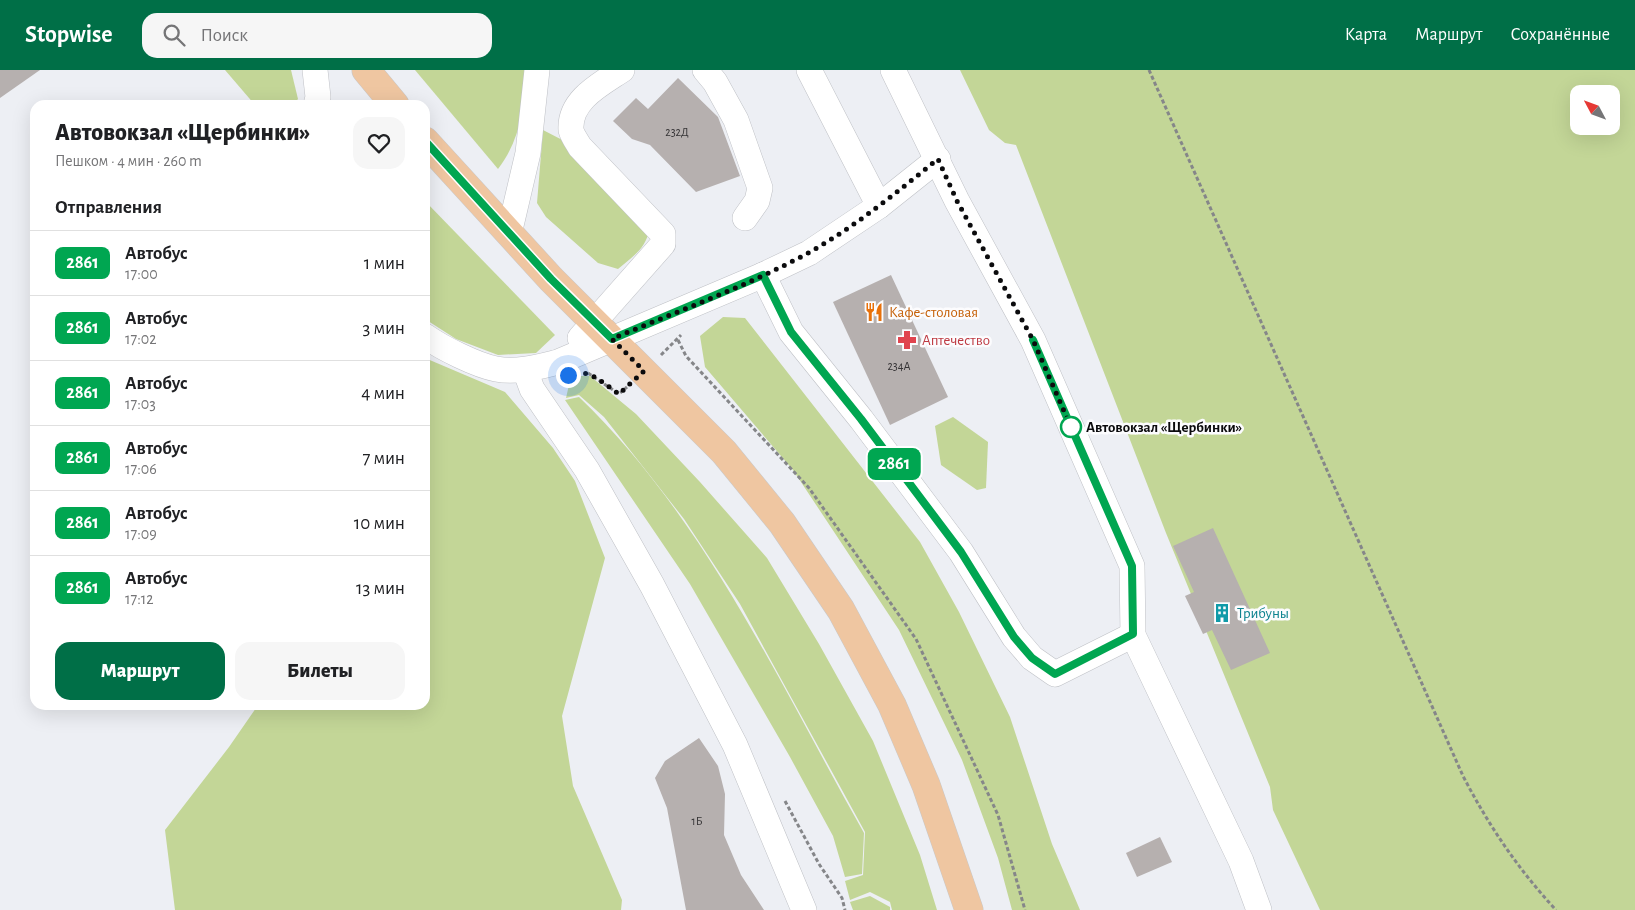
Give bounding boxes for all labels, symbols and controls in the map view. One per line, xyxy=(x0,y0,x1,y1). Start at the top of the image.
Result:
search box xyxy=(142,13,492,58)
icon: search xyxy=(160,21,188,49)
text: Stopwise xyxy=(25,23,112,47)
text: Поиск xyxy=(200,26,248,45)
text: Карта xyxy=(1345,26,1387,44)
text: Маршрут xyxy=(1415,26,1483,44)
text: Сохранённые xyxy=(1511,26,1610,44)
north arrow xyxy=(1570,85,1620,135)
map controls xyxy=(1570,85,1620,135)
button: heart xyxy=(353,117,405,169)
text: Автовокзал «Щербинки» xyxy=(55,121,310,145)
house number: 232Д xyxy=(665,126,689,138)
text: Пешком · 4 мин · 260 m xyxy=(55,153,202,169)
text: Отправления xyxy=(55,198,162,217)
text: Автобус xyxy=(125,244,188,263)
text: 2861 xyxy=(66,254,99,272)
text: 1 мин xyxy=(364,254,405,273)
text: 17:00 xyxy=(125,266,158,282)
restaurant icon: Кафе-столовая xyxy=(863,301,885,323)
place label: Кафе-столовая xyxy=(889,305,978,320)
text: Автобус xyxy=(125,309,188,328)
text: 2861 xyxy=(66,319,99,337)
text: 3 мин xyxy=(362,319,405,338)
pharmacy icon: Аптечество xyxy=(896,329,918,351)
text: 17:02 xyxy=(125,331,157,347)
place label: Аптечество xyxy=(922,333,990,348)
house number: 234А xyxy=(887,360,911,372)
your location xyxy=(556,363,581,388)
text: Автобус xyxy=(125,374,188,393)
text: 2861 xyxy=(66,384,99,402)
text: 4 мин xyxy=(361,384,405,403)
text: 17:03 xyxy=(125,396,156,412)
marker: Автовокзал «Щербинки» xyxy=(1060,416,1082,438)
place label: Автовокзал «Щербинки» xyxy=(1086,420,1242,435)
text: Автобус xyxy=(125,439,188,458)
line badge: 2861 xyxy=(859,448,929,480)
text: 2861 xyxy=(66,449,99,467)
text: 7 мин xyxy=(362,449,405,468)
text: 2861 xyxy=(878,455,910,473)
text: 17:06 xyxy=(125,461,157,477)
text: Автобус xyxy=(125,504,188,523)
text: 2861 xyxy=(66,514,99,532)
text: 10 мин xyxy=(354,514,405,533)
text: 17:09 xyxy=(125,526,157,542)
text: Автобус xyxy=(125,569,188,588)
text: 2861 xyxy=(66,579,99,597)
text: 13 мин xyxy=(356,579,405,598)
text: 17:12 xyxy=(125,591,154,607)
building icon: Трибуны xyxy=(1211,602,1233,624)
place label: Трибуны xyxy=(1237,606,1289,621)
button: Маршрут xyxy=(55,642,225,700)
button: Билеты xyxy=(235,642,405,700)
house number: 1Б xyxy=(692,815,703,827)

